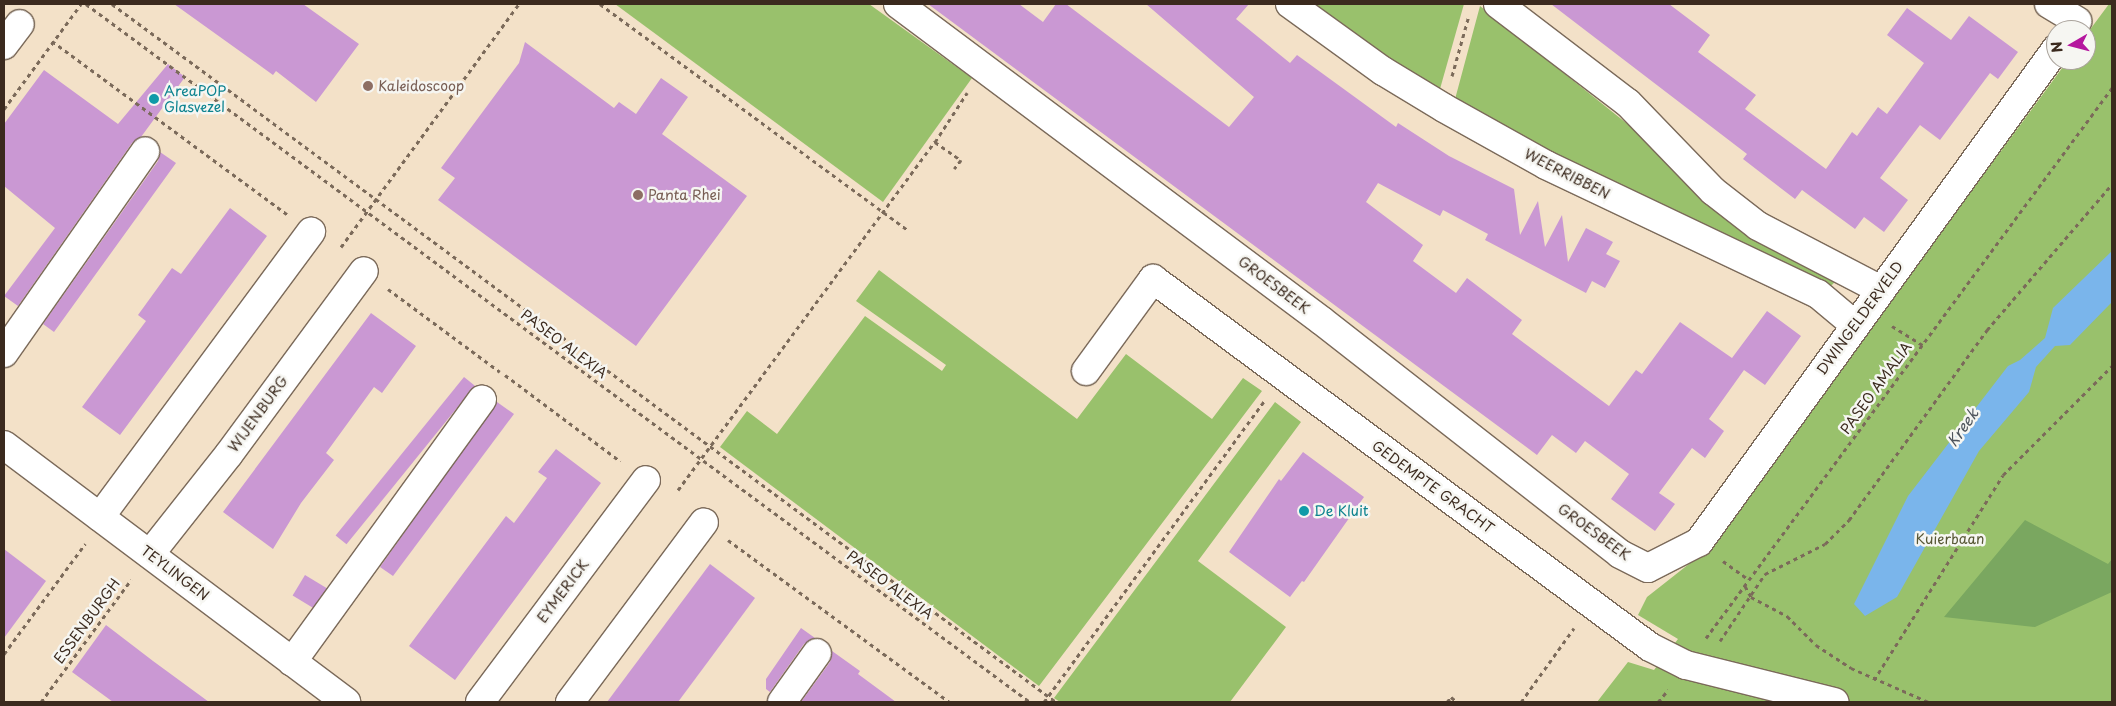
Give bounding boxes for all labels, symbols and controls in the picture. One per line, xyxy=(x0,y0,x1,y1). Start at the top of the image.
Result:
north arrow xyxy=(2046,20,2096,70)
text: N xyxy=(2045,40,2068,54)
place label: Kaleidoscoop xyxy=(378,78,464,94)
marker: Kaleidoscoop xyxy=(362,80,374,92)
place label: AreaPOP Glasvezel xyxy=(164,83,226,115)
marker: AreaPOP Glasvezel xyxy=(148,93,160,105)
street label: WEERRIBBEN xyxy=(1521,145,1613,203)
place label: Panta Rhei xyxy=(648,187,721,203)
marker: Panta Rhei xyxy=(632,189,644,201)
street label: GROESBEEK xyxy=(1235,253,1313,317)
street label: DWINGELDERVELD xyxy=(1813,258,1907,378)
street label: PASEO ALEXIA xyxy=(518,306,610,382)
street label: PASEO AMALIA xyxy=(1837,339,1915,437)
street label: WIJENBURG xyxy=(225,373,291,455)
water label: Kreek xyxy=(1943,405,1981,449)
street label: GEDEMPTE GRACHT xyxy=(1369,437,1497,537)
street label: GROESBEEK xyxy=(1555,500,1633,564)
place label: De Kluit xyxy=(1314,503,1368,519)
marker: De Kluit xyxy=(1298,505,1310,517)
park label: Kuierbaan xyxy=(1916,531,1984,547)
street label: TEYLINGEN xyxy=(138,542,212,604)
street label: PASEO ALEXIA xyxy=(844,547,936,623)
street label: EYMERICK xyxy=(534,556,592,626)
street label: ESSENBURGH xyxy=(50,575,124,667)

